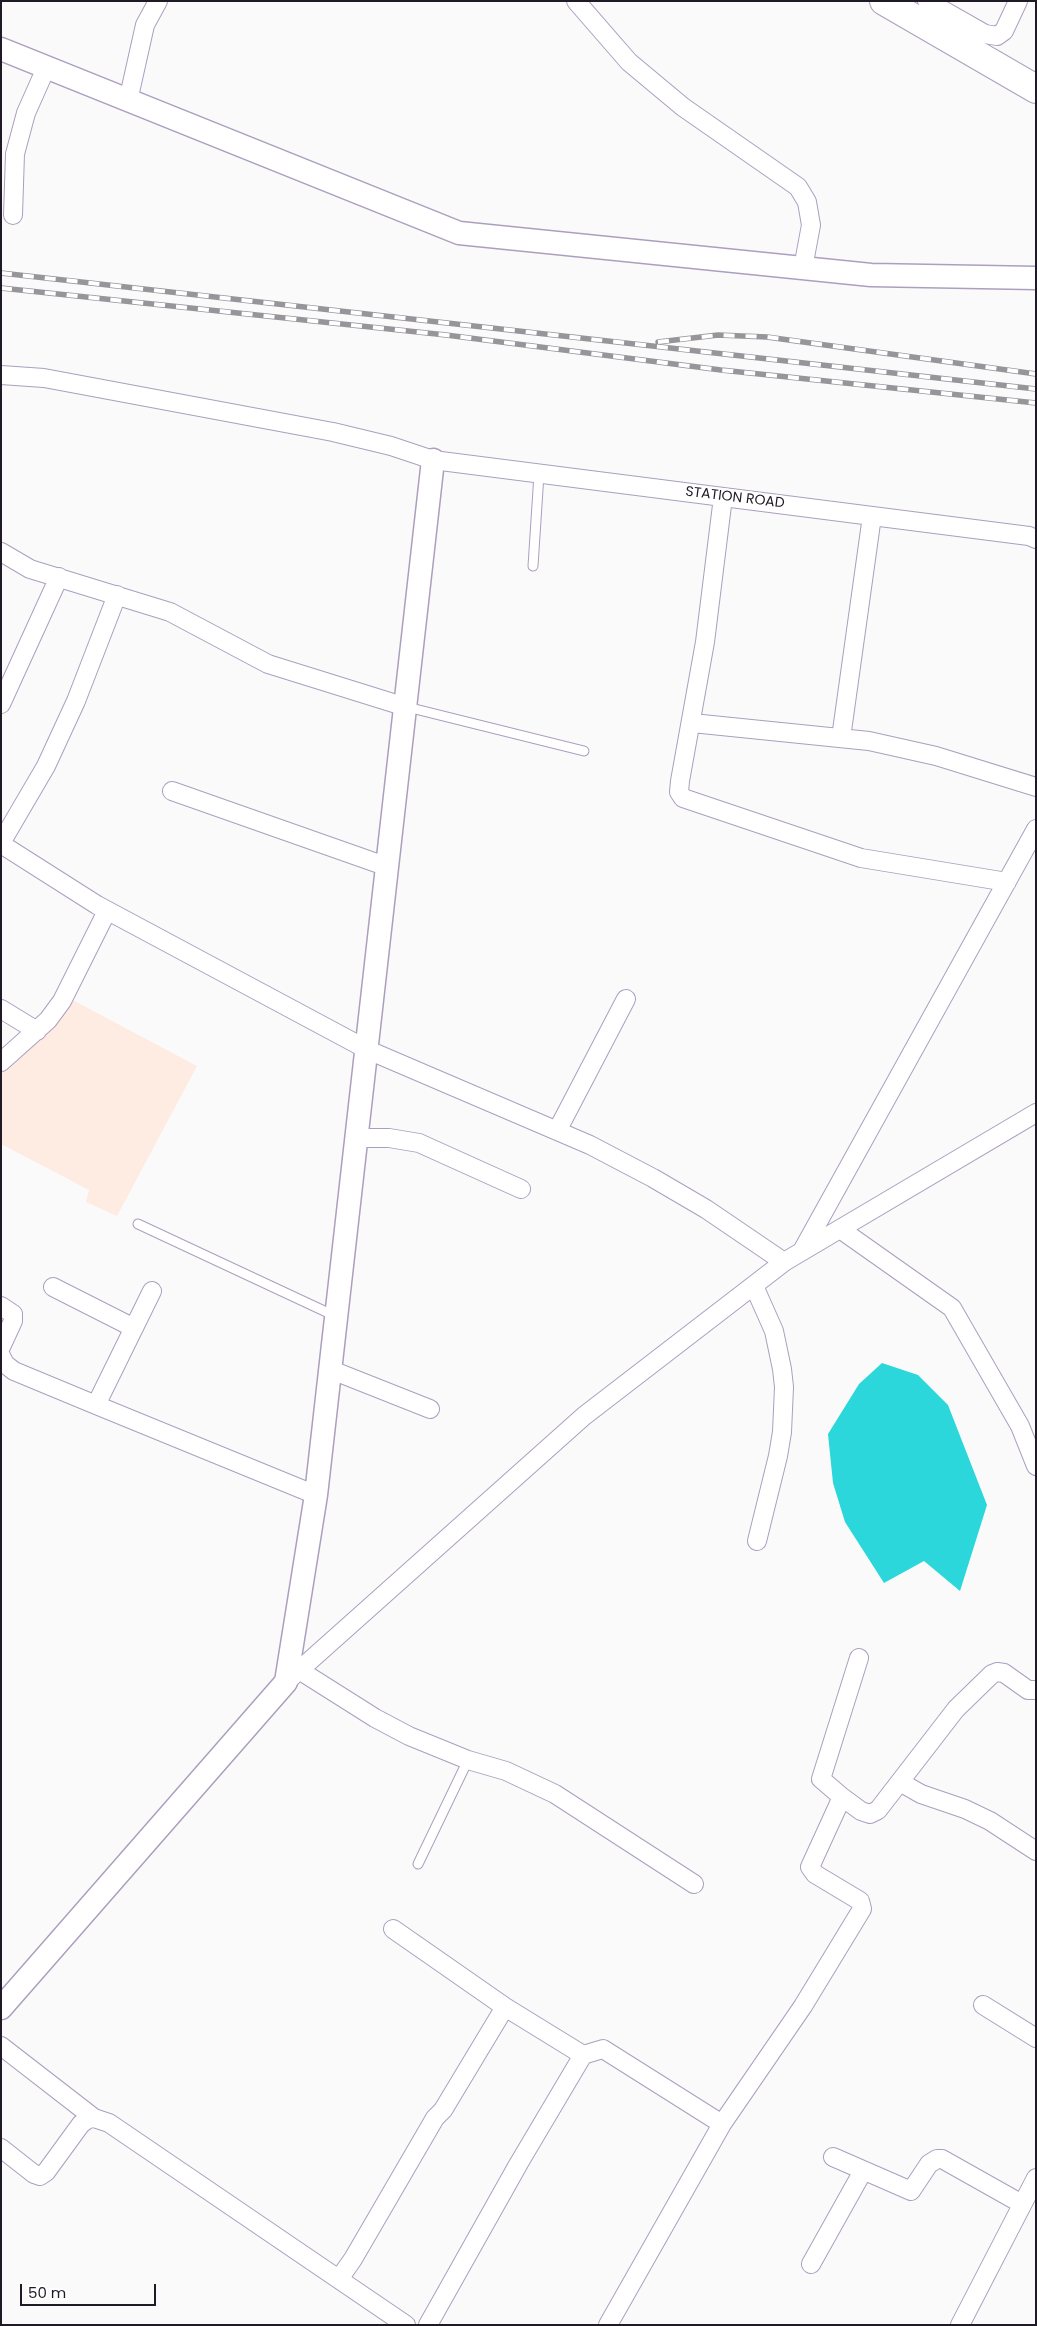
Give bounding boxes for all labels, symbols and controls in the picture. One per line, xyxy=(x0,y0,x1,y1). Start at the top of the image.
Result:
street label: STATION ROAD xyxy=(685,484,785,512)
scale bar xyxy=(22,2274,159,2306)
text: 50 m xyxy=(28,2282,66,2303)

